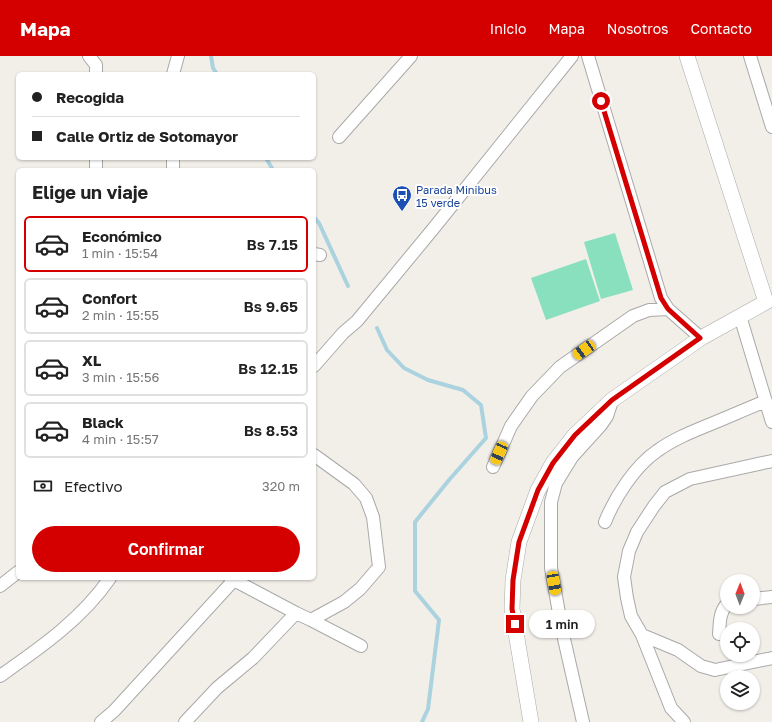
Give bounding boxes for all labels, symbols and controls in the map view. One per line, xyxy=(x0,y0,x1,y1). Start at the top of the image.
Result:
text: Mapa xyxy=(20,17,71,40)
text: Inicio xyxy=(490,20,526,37)
text: Mapa xyxy=(548,20,585,37)
text: Nosotros xyxy=(607,20,668,37)
text: Contacto xyxy=(690,20,752,37)
text: Recogida xyxy=(56,88,124,106)
route start xyxy=(592,92,610,110)
text: Calle Ortiz de Sotomayor xyxy=(56,127,238,145)
text: Elige un viaje xyxy=(32,181,148,203)
place label: Parada Minibus 15 verde xyxy=(416,183,497,209)
bus stop icon: Parada Minibus 15 verde xyxy=(391,184,413,212)
icon: car xyxy=(34,226,70,262)
text: Económico xyxy=(82,227,162,245)
text: Bs 7.15 xyxy=(247,235,298,253)
text: 1 min · 15:54 xyxy=(82,245,158,261)
icon: car xyxy=(34,288,70,324)
text: Confort xyxy=(82,289,137,307)
text: Bs 9.65 xyxy=(243,297,298,315)
text: 2 min · 15:55 xyxy=(82,307,159,323)
car xyxy=(571,338,597,362)
icon: car xyxy=(34,350,70,386)
text: XL xyxy=(82,351,101,369)
text: Bs 12.15 xyxy=(238,359,298,377)
text: 3 min · 15:56 xyxy=(82,369,159,385)
icon: car xyxy=(34,412,70,448)
text: Black xyxy=(82,413,124,431)
text: Bs 8.53 xyxy=(244,421,298,439)
text: 4 min · 15:57 xyxy=(82,431,159,447)
car xyxy=(489,440,509,466)
icon: cash xyxy=(32,475,54,497)
text: Efectivo xyxy=(64,477,122,495)
text: 320 m xyxy=(262,478,300,494)
button: Confirmar xyxy=(32,526,300,572)
car xyxy=(546,570,562,596)
north arrow xyxy=(720,574,760,614)
map controls xyxy=(720,574,760,710)
callout: 1 min xyxy=(529,610,595,638)
route end xyxy=(506,615,524,633)
text: 1 min xyxy=(546,616,578,632)
button: locate xyxy=(720,622,760,662)
button: layers xyxy=(720,670,760,710)

